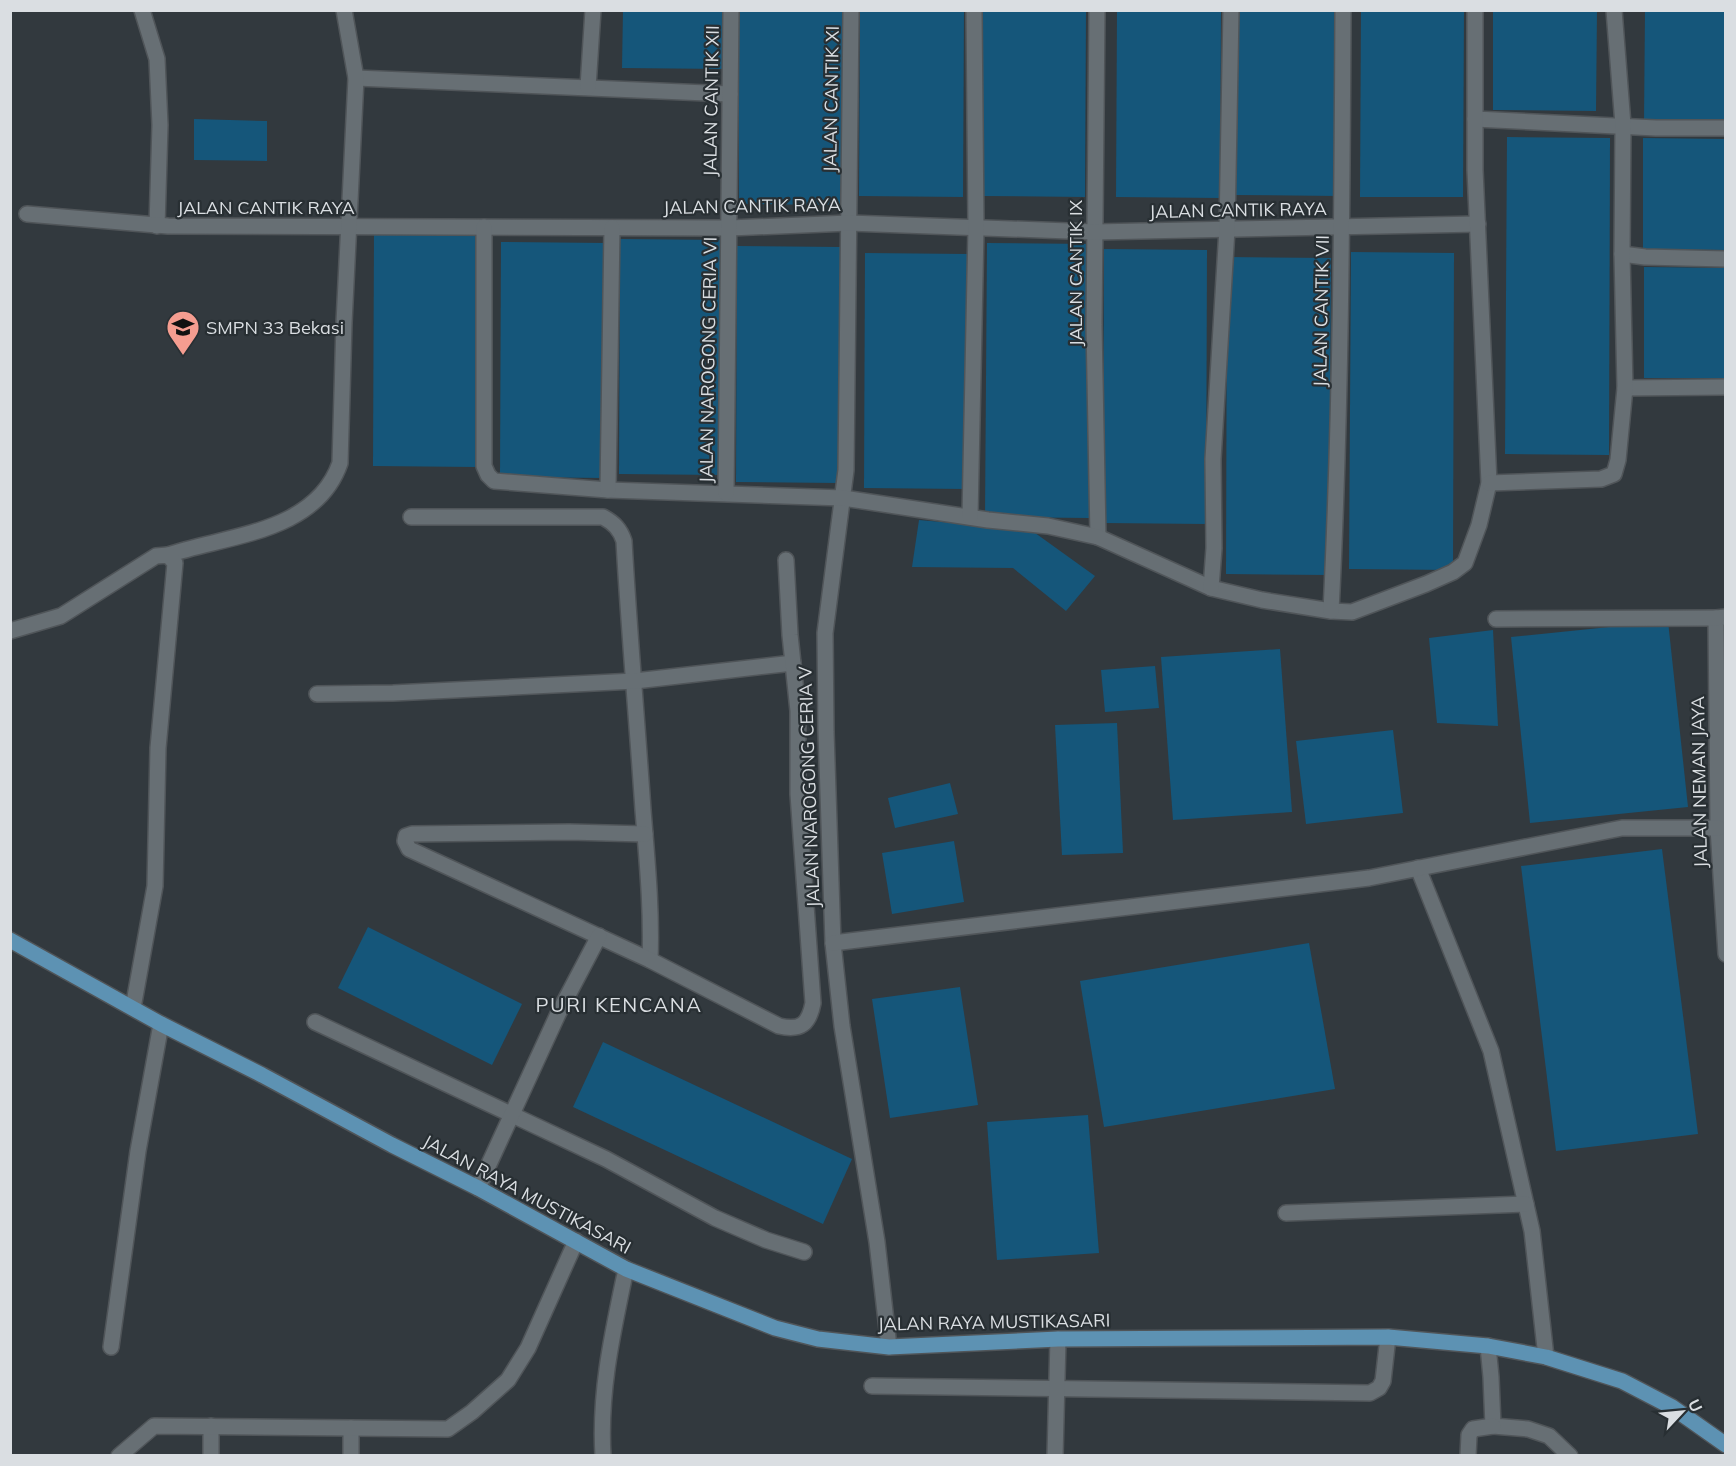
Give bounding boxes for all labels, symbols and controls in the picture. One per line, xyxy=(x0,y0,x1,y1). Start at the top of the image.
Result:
street label: JALAN CANTIK XII xyxy=(698,25,724,177)
street label: JALAN CANTIK XI xyxy=(818,25,844,173)
street label: JALAN CANTIK RAYA xyxy=(663,193,841,219)
street label: JALAN CANTIK RAYA xyxy=(177,196,355,219)
street label: JALAN CANTIK RAYA xyxy=(1149,197,1327,223)
street label: JALAN CANTIK IX xyxy=(1064,199,1087,346)
street label: JALAN CANTIK VII xyxy=(1308,235,1334,387)
street label: JALAN NAROGONG CERIA VI xyxy=(694,237,722,483)
school or university icon: SMPN 33 Bekasi xyxy=(165,309,201,356)
place label: SMPN 33 Bekasi xyxy=(206,316,344,339)
street label: JALAN NAROGONG CERIA V xyxy=(793,665,825,908)
street label: JALAN NEMAN JAYA xyxy=(1686,696,1712,868)
district label: PURI KENCANA xyxy=(536,992,702,1017)
street label: JALAN RAYA MUSTIKASARI xyxy=(419,1129,635,1259)
street label: JALAN RAYA MUSTIKASARI xyxy=(878,1308,1110,1336)
north arrow xyxy=(1652,1382,1712,1442)
text: U xyxy=(1684,1396,1707,1415)

